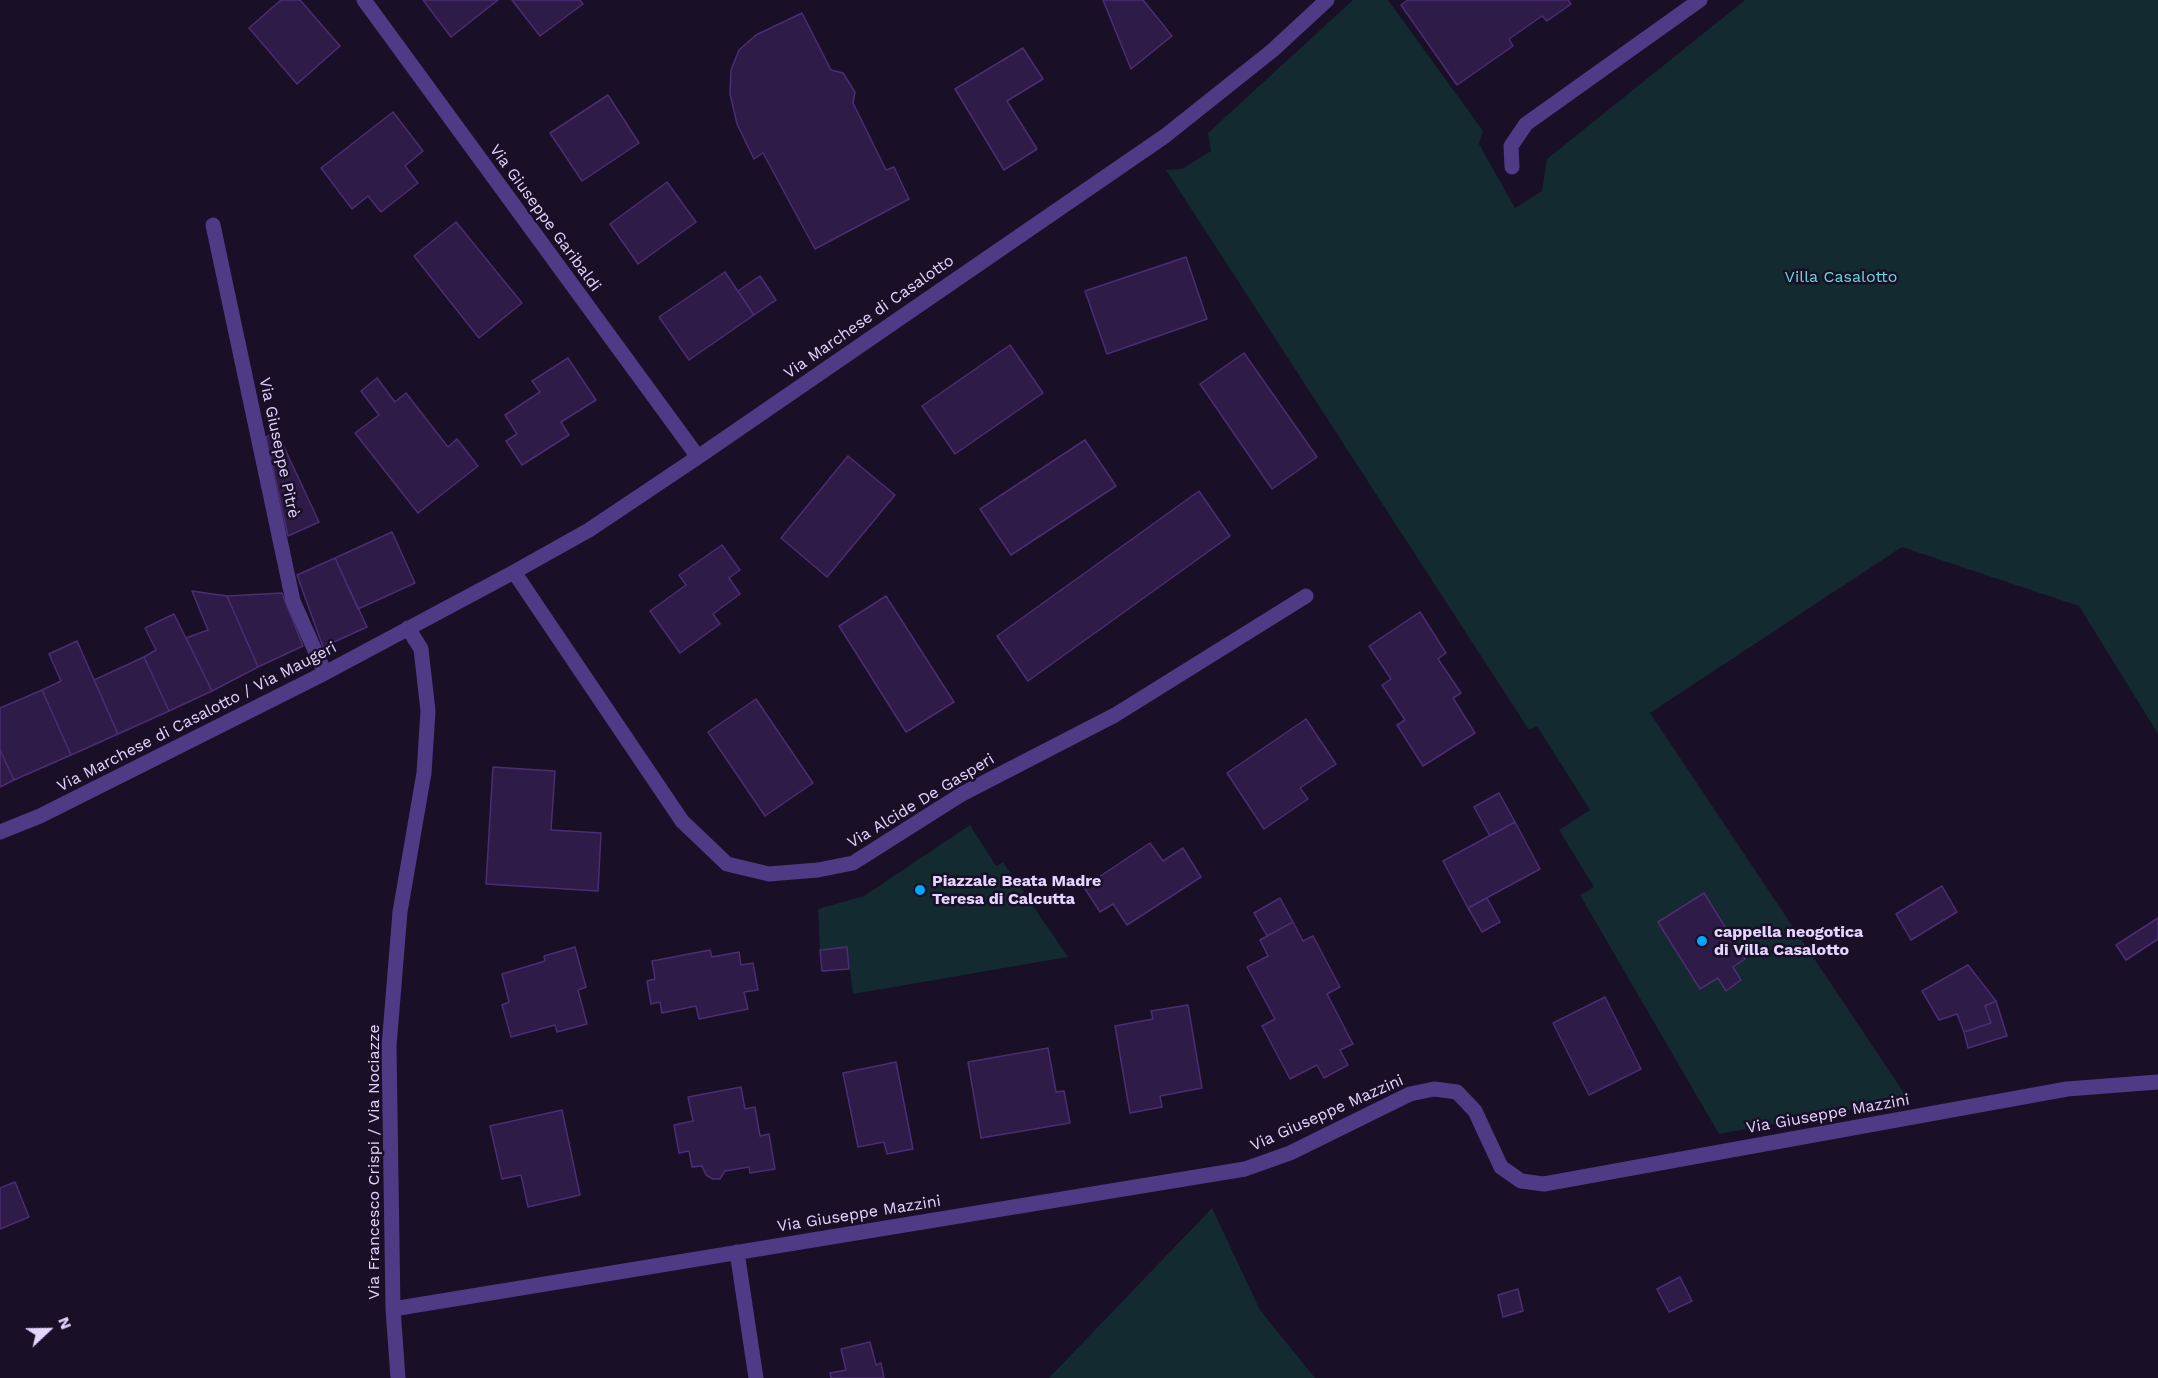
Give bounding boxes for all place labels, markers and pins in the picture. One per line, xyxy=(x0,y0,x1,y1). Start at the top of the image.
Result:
place label: Piazzale Beata Madre Teresa di Calcutta xyxy=(932,871,1101,909)
marker: Piazzale Beata Madre Teresa di Calcutta xyxy=(913,883,927,897)
place label: cappella neogotica di Villa Casalotto xyxy=(1714,922,1863,960)
marker: cappella neogotica di Villa Casalotto xyxy=(1695,934,1709,948)

